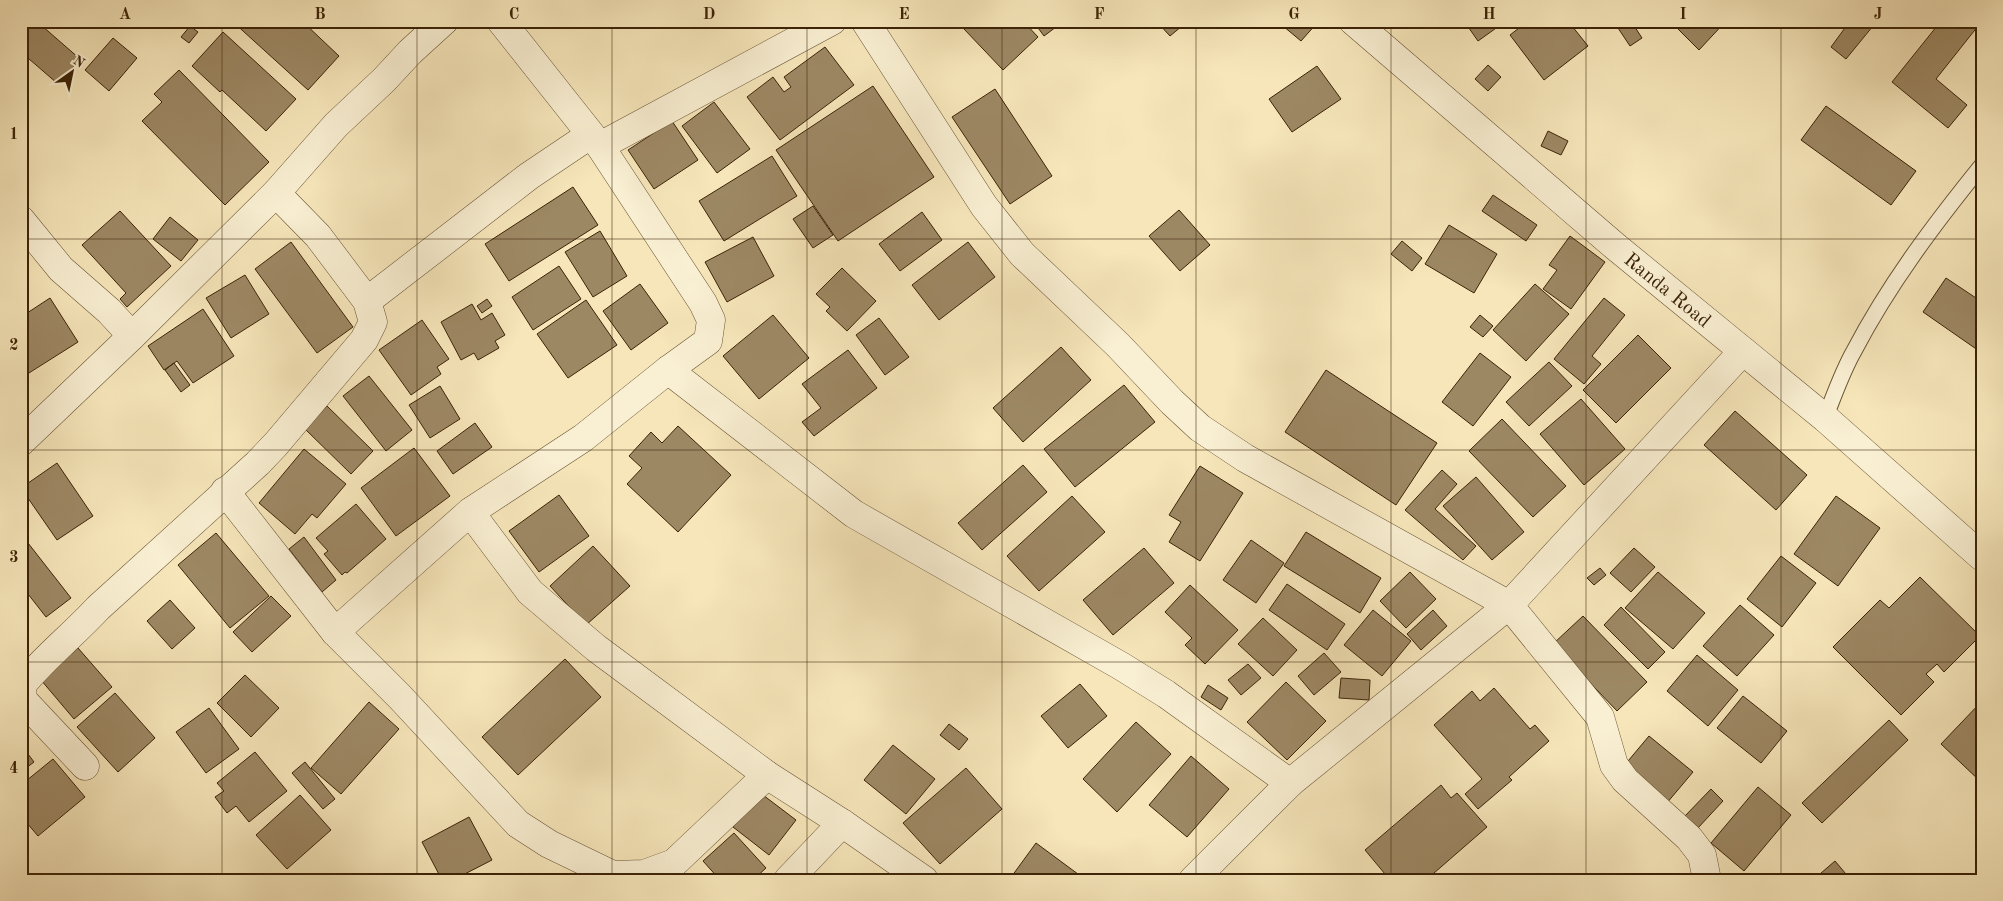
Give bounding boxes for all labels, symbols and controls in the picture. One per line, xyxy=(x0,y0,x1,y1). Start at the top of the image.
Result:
text: A xyxy=(119,7,131,23)
text: B xyxy=(314,7,326,23)
text: C xyxy=(509,7,519,23)
text: D xyxy=(703,7,715,23)
text: E xyxy=(898,7,910,23)
text: F xyxy=(1094,7,1105,23)
text: G xyxy=(1288,7,1300,23)
text: H xyxy=(1482,7,1496,23)
text: I xyxy=(1679,7,1687,23)
text: J xyxy=(1874,7,1883,23)
north arrow xyxy=(48,48,98,98)
text: N xyxy=(70,53,87,71)
text: 1 xyxy=(9,127,19,143)
street label: Randa Road xyxy=(1620,250,1714,332)
text: 2 xyxy=(9,338,19,354)
text: 3 xyxy=(9,550,19,566)
text: 4 xyxy=(9,761,19,777)

